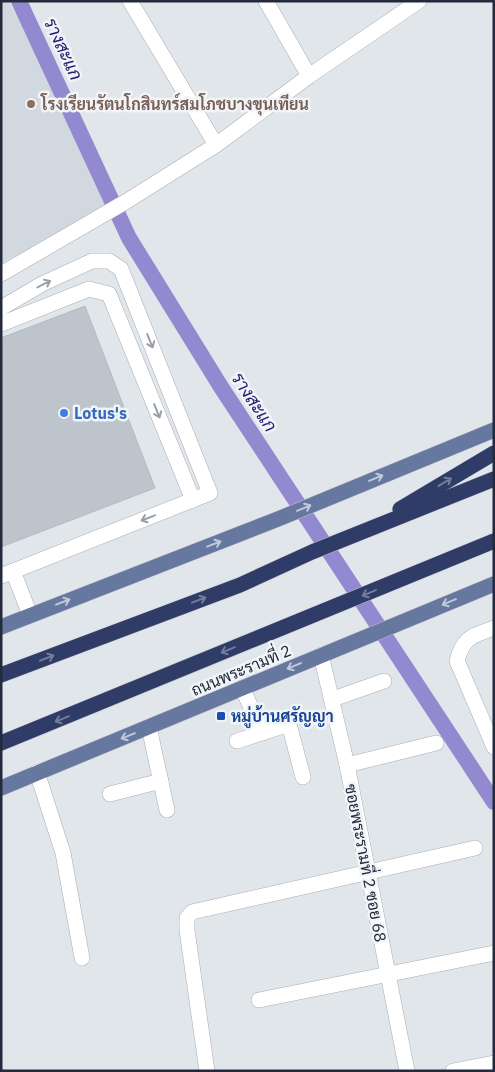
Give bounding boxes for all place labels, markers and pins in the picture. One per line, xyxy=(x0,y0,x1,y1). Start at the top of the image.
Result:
place label: โรงเรียนรัตนโกสินทร์สมโภชบางขุนเทียน xyxy=(40,93,309,116)
marker: โรงเรียนรัตนโกสินทร์สมโภชบางขุนเทียน xyxy=(25,98,37,110)
place label: Lotus's xyxy=(74,403,127,423)
marker: Lotus's xyxy=(58,407,70,419)
place label: หมู่บ้านศรัญญา xyxy=(231,705,334,729)
marker: หมู่บ้านศรัญญา xyxy=(215,710,227,722)

